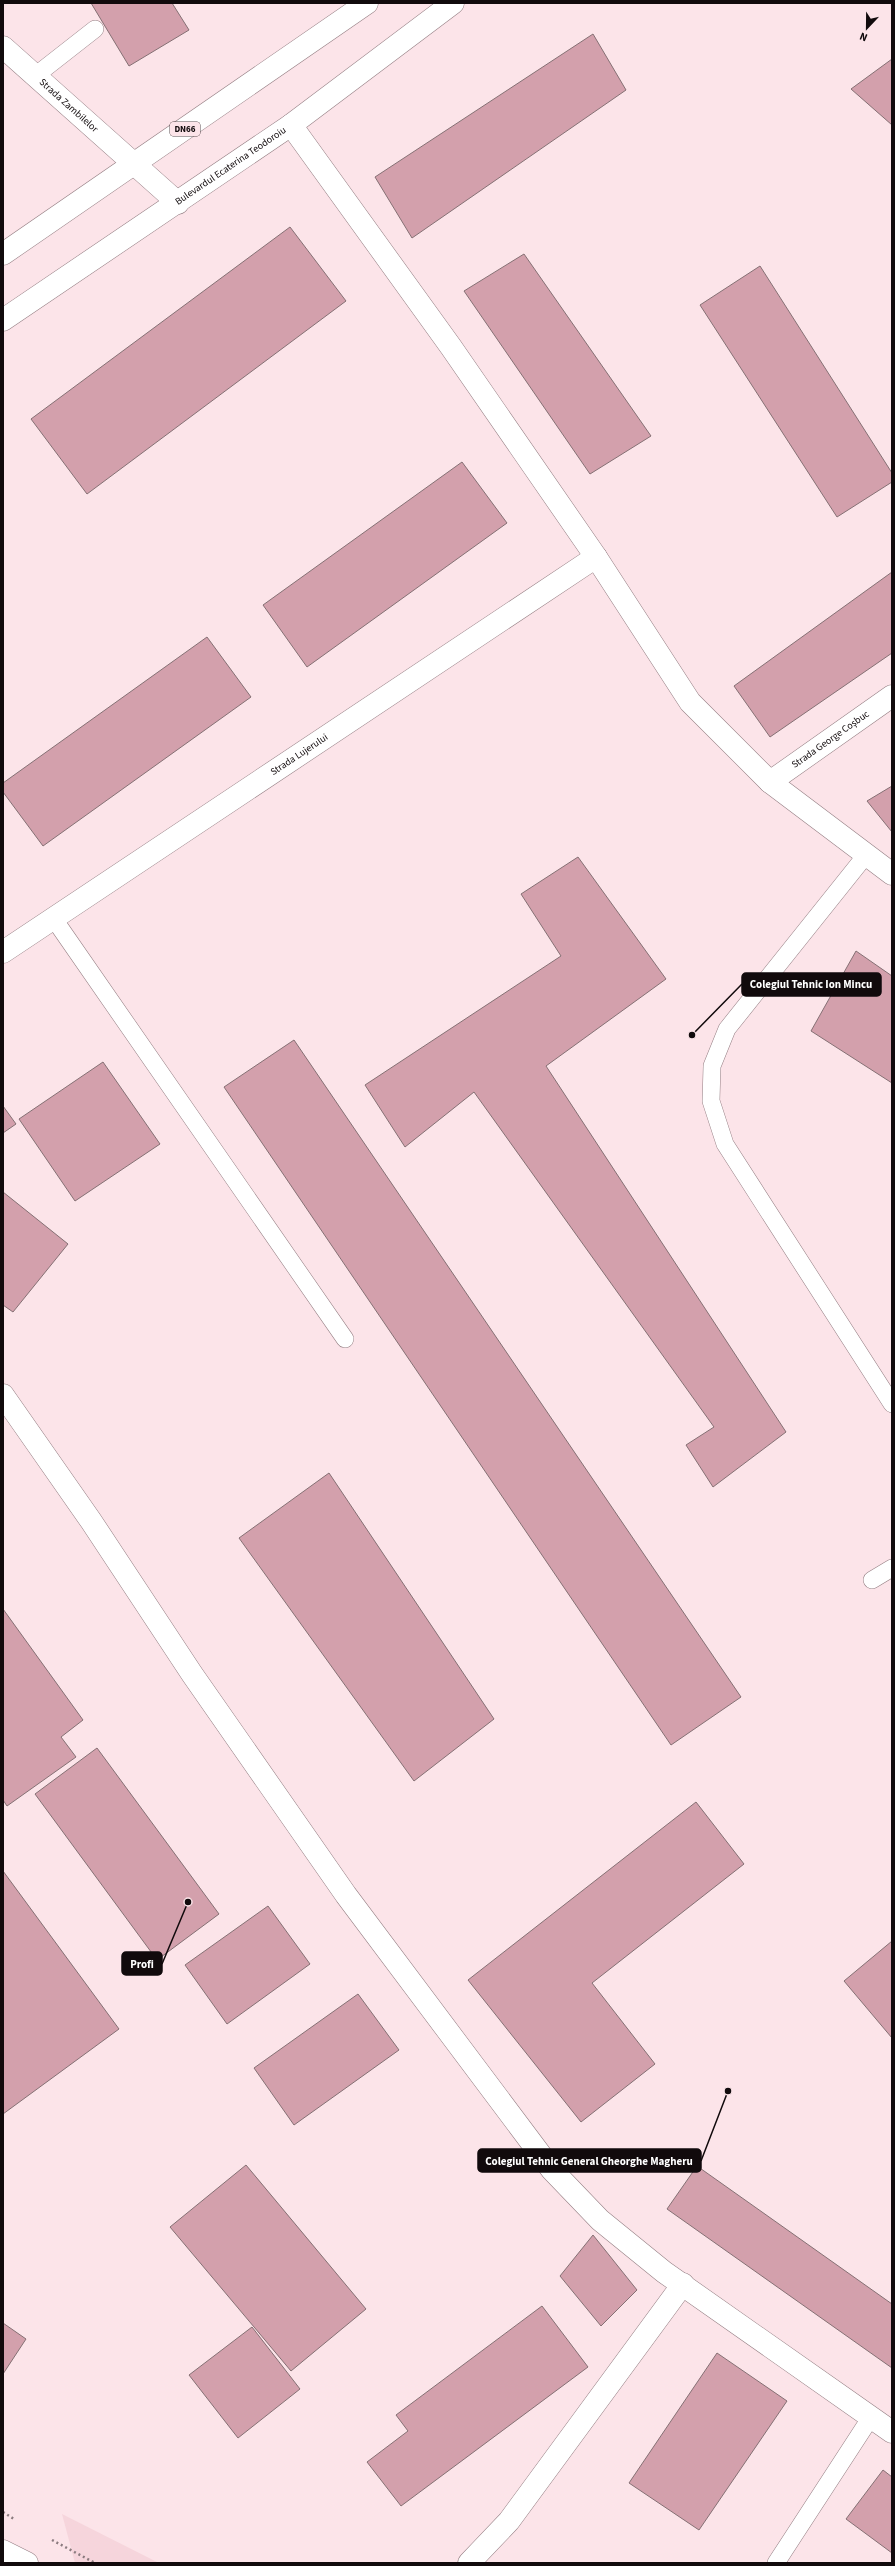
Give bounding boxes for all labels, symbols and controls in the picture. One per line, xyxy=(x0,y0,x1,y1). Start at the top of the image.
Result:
north arrow xyxy=(847,8,887,48)
text: N xyxy=(857,28,870,45)
street label: Strada Zambilelor xyxy=(36,75,102,136)
road number: DN66 xyxy=(170,122,200,136)
street label: Bulevardul Ecaterina Teodoroiu xyxy=(172,123,289,208)
street label: Strada George Coșbuc xyxy=(789,707,873,772)
street label: Strada Lujerului xyxy=(268,730,331,779)
callout: Colegiul Tehnic Ion Mincu xyxy=(742,973,881,996)
text: Colegiul Tehnic Ion Mincu xyxy=(750,977,872,992)
callout: Profi xyxy=(122,1952,162,1975)
text: Profi xyxy=(130,1957,154,1972)
callout: Colegiul Tehnic General Gheorghe Magheru xyxy=(478,2149,701,2172)
text: Colegiul Tehnic General Gheorghe Magheru xyxy=(485,2154,693,2169)

